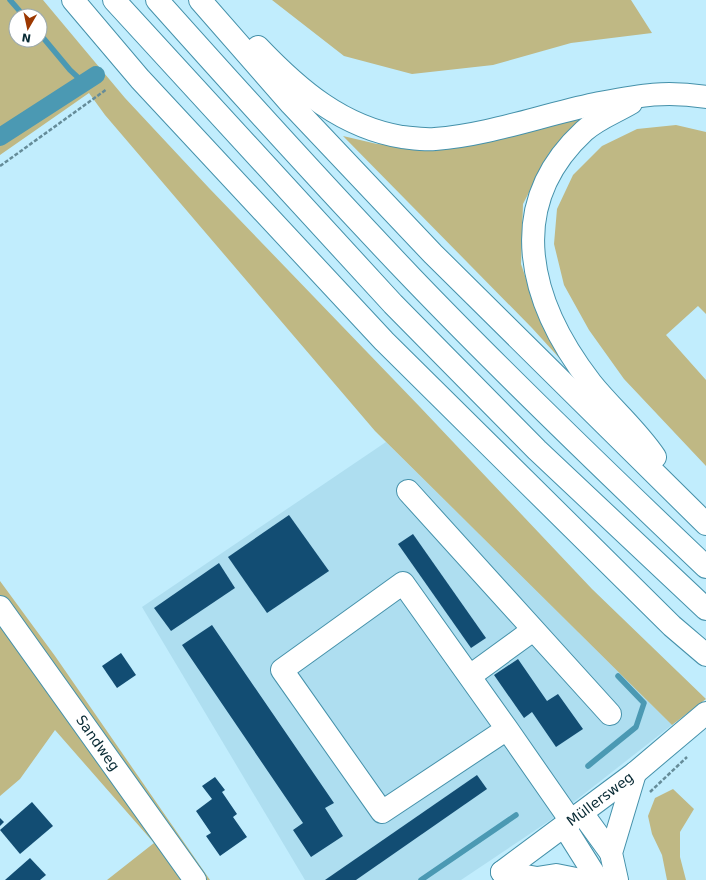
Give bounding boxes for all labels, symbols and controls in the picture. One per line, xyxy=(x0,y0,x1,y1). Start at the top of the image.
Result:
north arrow xyxy=(8,8,48,48)
text: N xyxy=(21,30,32,45)
street label: Sandweg xyxy=(73,712,123,774)
street label: Müllersweg xyxy=(563,769,637,829)

